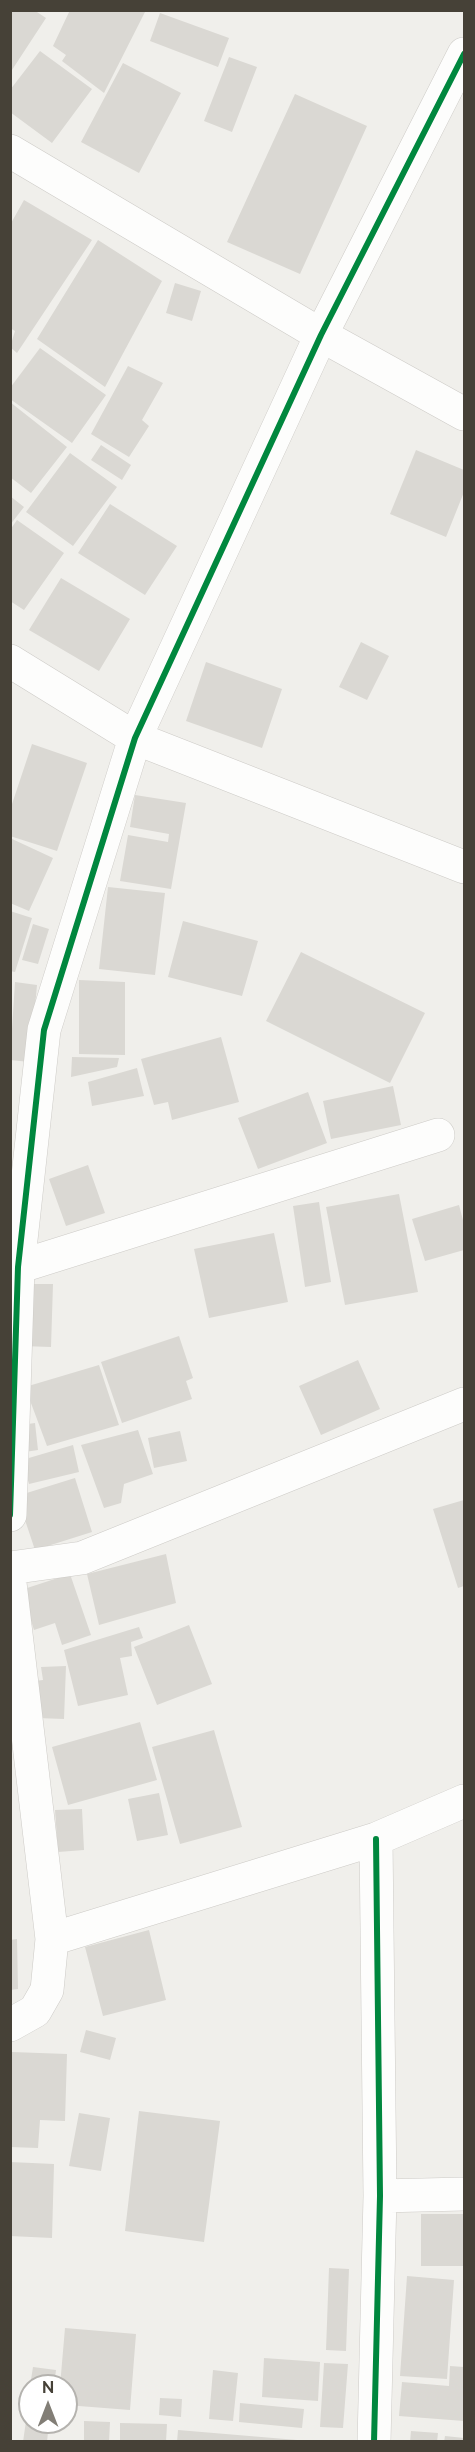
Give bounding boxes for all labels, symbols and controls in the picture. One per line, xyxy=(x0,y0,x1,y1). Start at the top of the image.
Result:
north arrow xyxy=(18,2374,78,2434)
text: N xyxy=(42,2378,54,2397)

